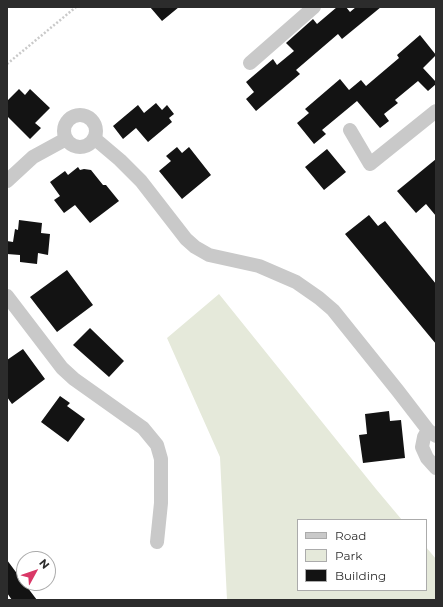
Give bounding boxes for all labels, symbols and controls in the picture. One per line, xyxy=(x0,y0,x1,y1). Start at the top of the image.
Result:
legend xyxy=(297,519,427,591)
text: Road xyxy=(335,528,366,543)
text: Park xyxy=(335,548,362,563)
north arrow xyxy=(16,551,56,591)
text: N xyxy=(36,556,53,572)
text: Building xyxy=(335,568,386,583)

